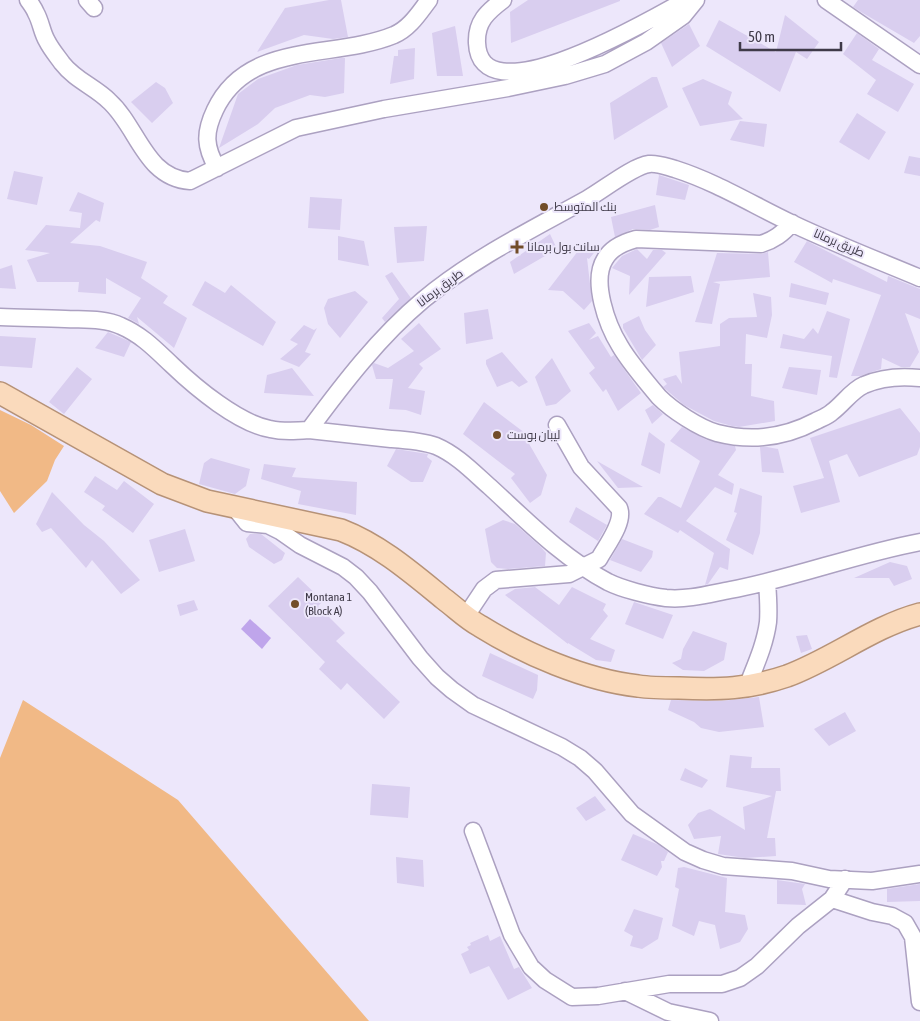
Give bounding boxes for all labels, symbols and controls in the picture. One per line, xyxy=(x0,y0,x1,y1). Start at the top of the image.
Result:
scale bar xyxy=(740,20,841,52)
text: 50 m xyxy=(748,28,775,45)
place label: بنك المتوسط xyxy=(554,200,617,214)
marker: بنك المتوسط xyxy=(538,201,550,213)
street label: طريق برمانا xyxy=(811,226,867,260)
place label: سانت بول برمانا xyxy=(527,240,600,254)
marker: سانت بول برمانا xyxy=(511,241,523,253)
street label: طريق برمانا xyxy=(414,266,466,310)
place label: ليبان بوست xyxy=(507,428,560,442)
marker: ليبان بوست xyxy=(491,429,503,441)
place label: Montana 1 (Block A) xyxy=(305,590,353,618)
marker: Montana 1 (Block A) xyxy=(289,598,301,610)

